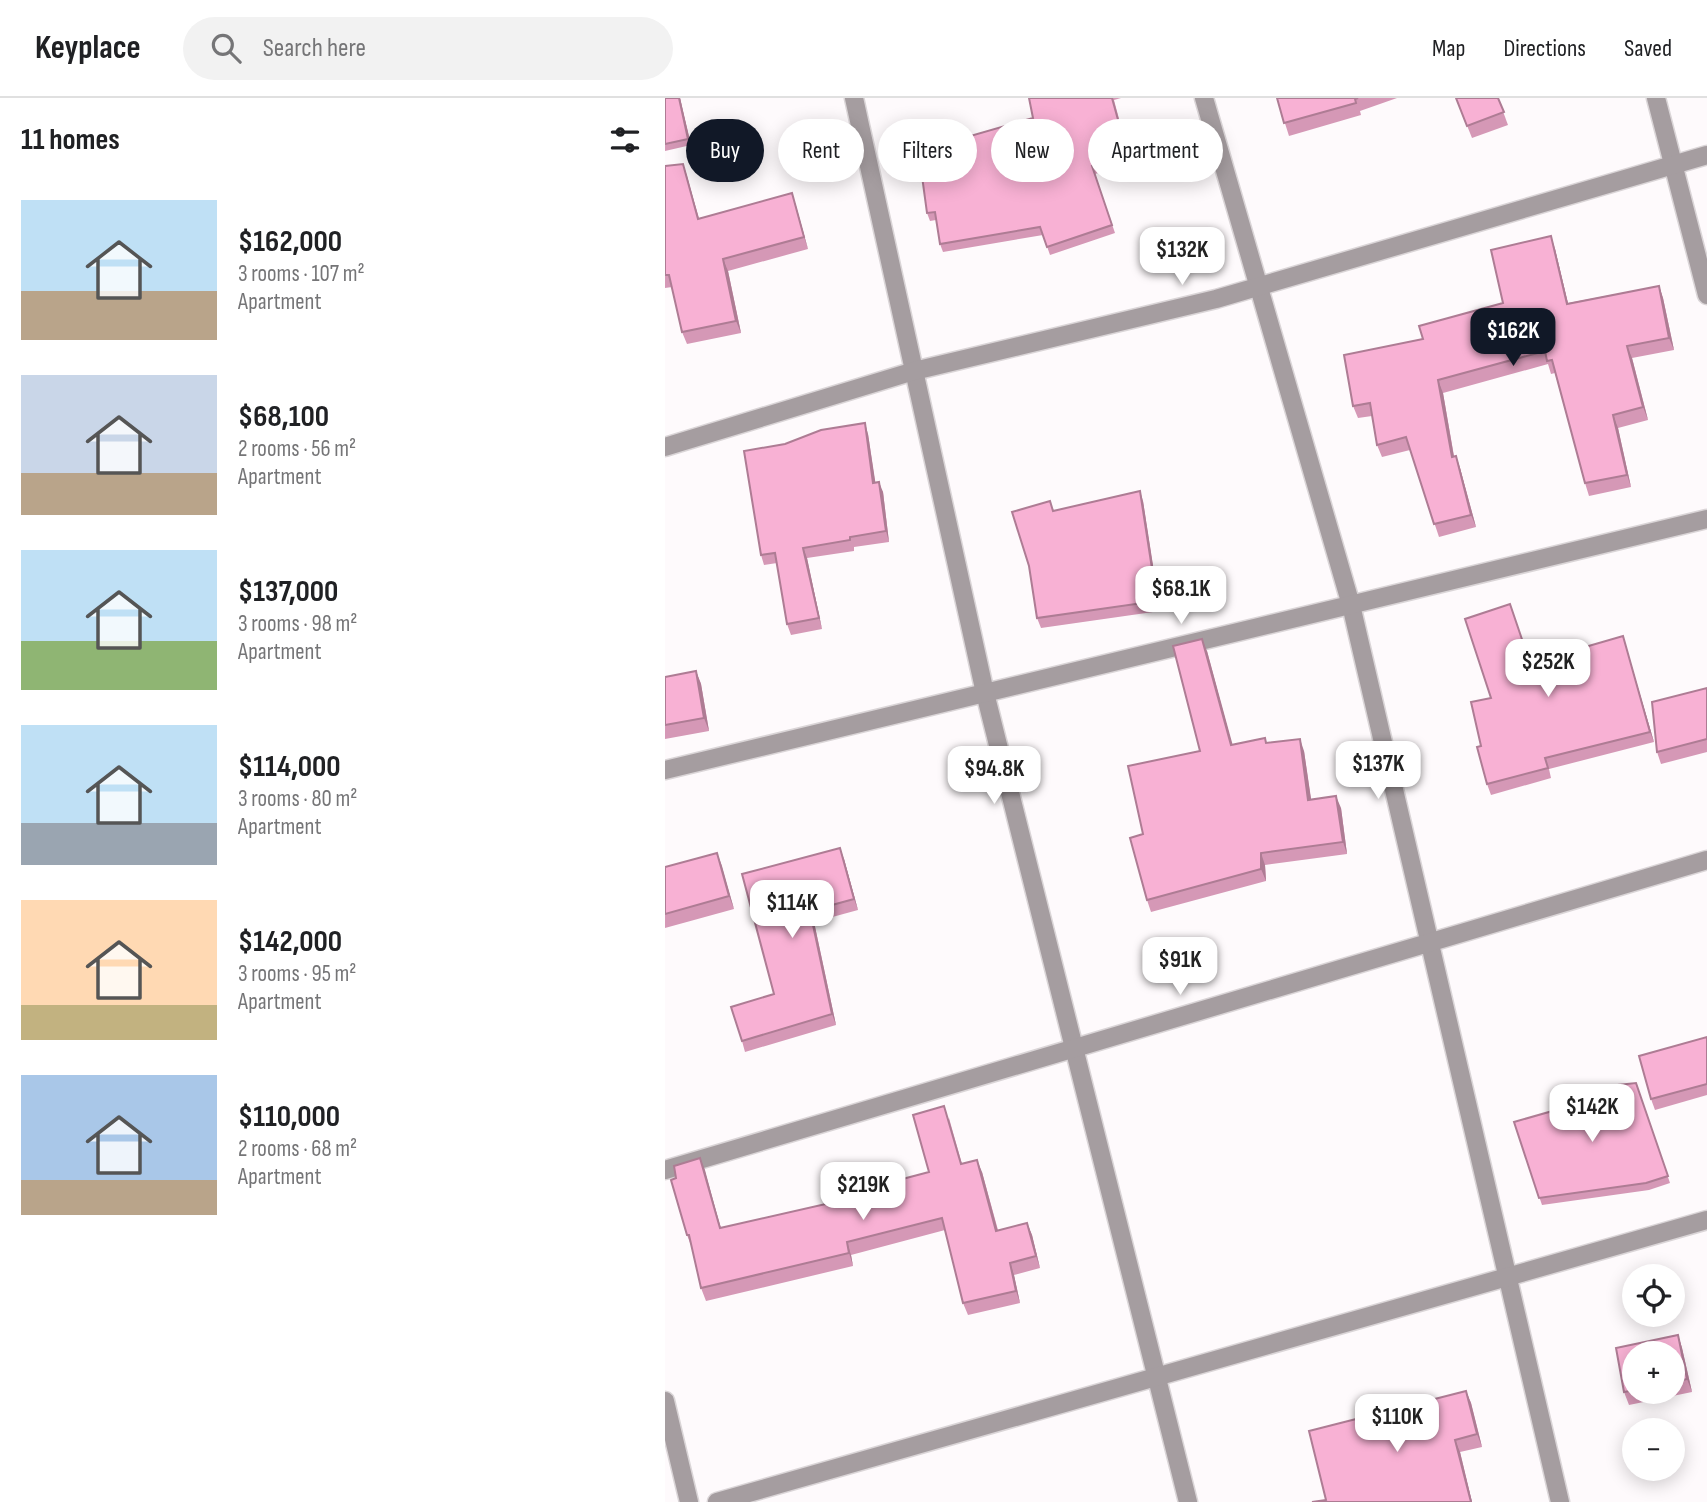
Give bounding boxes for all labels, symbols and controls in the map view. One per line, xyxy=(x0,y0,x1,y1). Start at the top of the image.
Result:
search box xyxy=(183,17,673,80)
text: Keyplace xyxy=(35,28,141,68)
icon: search xyxy=(207,29,245,67)
text: Search here xyxy=(263,33,366,64)
text: Map xyxy=(1432,34,1465,63)
text: Directions xyxy=(1503,34,1586,63)
text: Saved xyxy=(1624,34,1672,63)
chip: Buy xyxy=(686,119,764,182)
chip: Rent xyxy=(778,119,864,182)
chip: Filters xyxy=(878,119,977,182)
chip: New xyxy=(991,119,1074,182)
chip: Apartment xyxy=(1088,119,1223,182)
icon: filters xyxy=(606,121,644,159)
text: 11 homes xyxy=(21,122,120,158)
text: $162,000 xyxy=(238,224,342,260)
icon: home xyxy=(77,228,161,312)
pin: $132K xyxy=(1133,228,1231,287)
text: $132K xyxy=(1156,236,1208,264)
text: 3 rooms · 107 m² xyxy=(238,260,365,288)
text: Apartment xyxy=(238,288,322,316)
pin: $162K xyxy=(1464,308,1562,368)
text: $162K xyxy=(1486,317,1540,345)
text: $68,100 xyxy=(238,399,329,435)
icon: home xyxy=(77,403,161,487)
text: 2 rooms · 56 m² xyxy=(238,435,356,463)
text: Apartment xyxy=(238,463,322,491)
pin: $68.1K xyxy=(1124,566,1238,626)
text: $137,000 xyxy=(238,574,338,610)
text: $68.1K xyxy=(1151,575,1211,603)
icon: home xyxy=(77,578,161,662)
text: 3 rooms · 98 m² xyxy=(238,610,357,638)
text: Apartment xyxy=(238,638,322,666)
pin: $252K xyxy=(1499,640,1597,699)
text: $252K xyxy=(1521,648,1575,676)
pin: $137K xyxy=(1329,742,1427,801)
pin: $94.8K xyxy=(937,746,1051,806)
text: $114,000 xyxy=(238,749,341,785)
text: $137K xyxy=(1352,750,1404,778)
icon: home xyxy=(77,753,161,837)
text: $94.8K xyxy=(964,755,1024,783)
text: 3 rooms · 80 m² xyxy=(238,785,357,813)
text: Apartment xyxy=(238,813,322,841)
pin: $114K xyxy=(743,880,841,940)
text: $114K xyxy=(766,889,818,917)
text: $142,000 xyxy=(238,924,342,960)
icon: home xyxy=(77,928,161,1012)
pin: $91K xyxy=(1139,937,1221,997)
text: $91K xyxy=(1158,946,1202,974)
text: 3 rooms · 95 m² xyxy=(238,960,357,988)
text: Apartment xyxy=(238,988,322,1016)
pin: $142K xyxy=(1543,1084,1641,1144)
text: $142K xyxy=(1565,1093,1619,1121)
text: $110,000 xyxy=(238,1099,340,1135)
icon: home xyxy=(77,1103,161,1187)
text: 2 rooms · 68 m² xyxy=(238,1135,357,1163)
pin: $219K xyxy=(814,1162,912,1222)
text: Apartment xyxy=(238,1163,322,1191)
text: $219K xyxy=(836,1171,890,1199)
map controls xyxy=(1622,1264,1685,1481)
button: locate xyxy=(1622,1264,1685,1327)
button: + xyxy=(1622,1341,1685,1404)
pin: $110K xyxy=(1348,1394,1446,1454)
text: $110K xyxy=(1371,1403,1423,1431)
button: − xyxy=(1622,1418,1685,1481)

